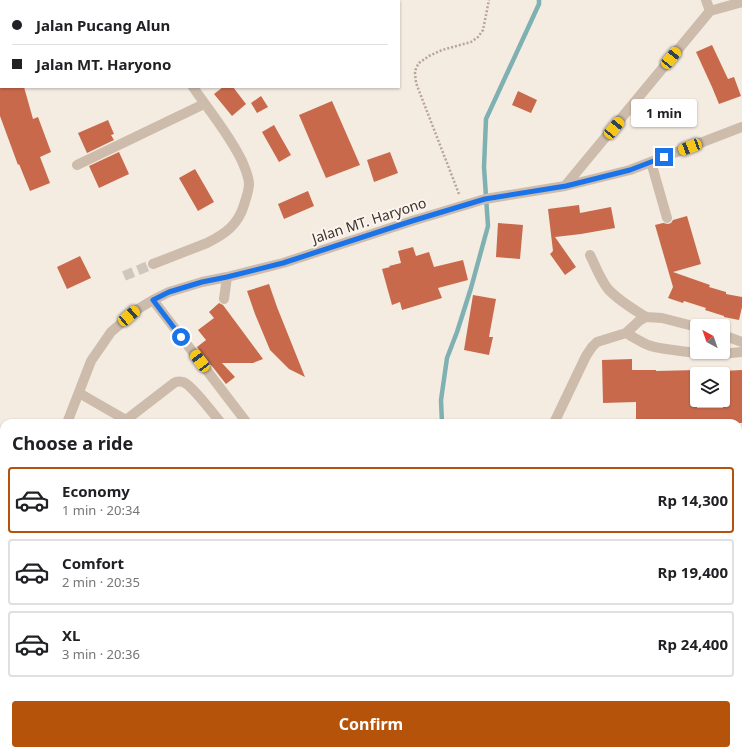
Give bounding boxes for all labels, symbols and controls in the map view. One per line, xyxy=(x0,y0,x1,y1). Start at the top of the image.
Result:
text: Jalan Pucang Alun xyxy=(36,15,170,35)
car xyxy=(659,45,683,71)
text: Jalan MT. Haryono xyxy=(36,54,171,74)
callout: 1 min xyxy=(631,99,697,127)
text: 1 min xyxy=(646,104,682,122)
car xyxy=(602,115,626,141)
car xyxy=(677,137,703,157)
route end xyxy=(655,148,673,166)
street label: Jalan MT. Haryono xyxy=(307,193,429,248)
car xyxy=(116,304,142,328)
north arrow xyxy=(690,319,730,359)
map controls xyxy=(690,319,730,407)
route start xyxy=(172,328,190,346)
car xyxy=(188,348,212,374)
button: layers xyxy=(690,367,730,407)
text: Choose a ride xyxy=(12,431,133,455)
text: Economy xyxy=(62,481,130,501)
icon: car xyxy=(14,482,50,518)
text: Rp 14,300 xyxy=(658,490,728,510)
text: 1 min · 20:34 xyxy=(62,501,140,519)
text: Comfort xyxy=(62,553,124,573)
icon: car xyxy=(14,554,50,590)
text: Rp 19,400 xyxy=(658,562,728,582)
text: 2 min · 20:35 xyxy=(62,573,140,591)
text: XL xyxy=(62,625,80,645)
icon: car xyxy=(14,626,50,662)
text: Rp 24,400 xyxy=(658,634,728,654)
text: 3 min · 20:36 xyxy=(62,645,140,663)
button: Confirm xyxy=(12,701,730,747)

